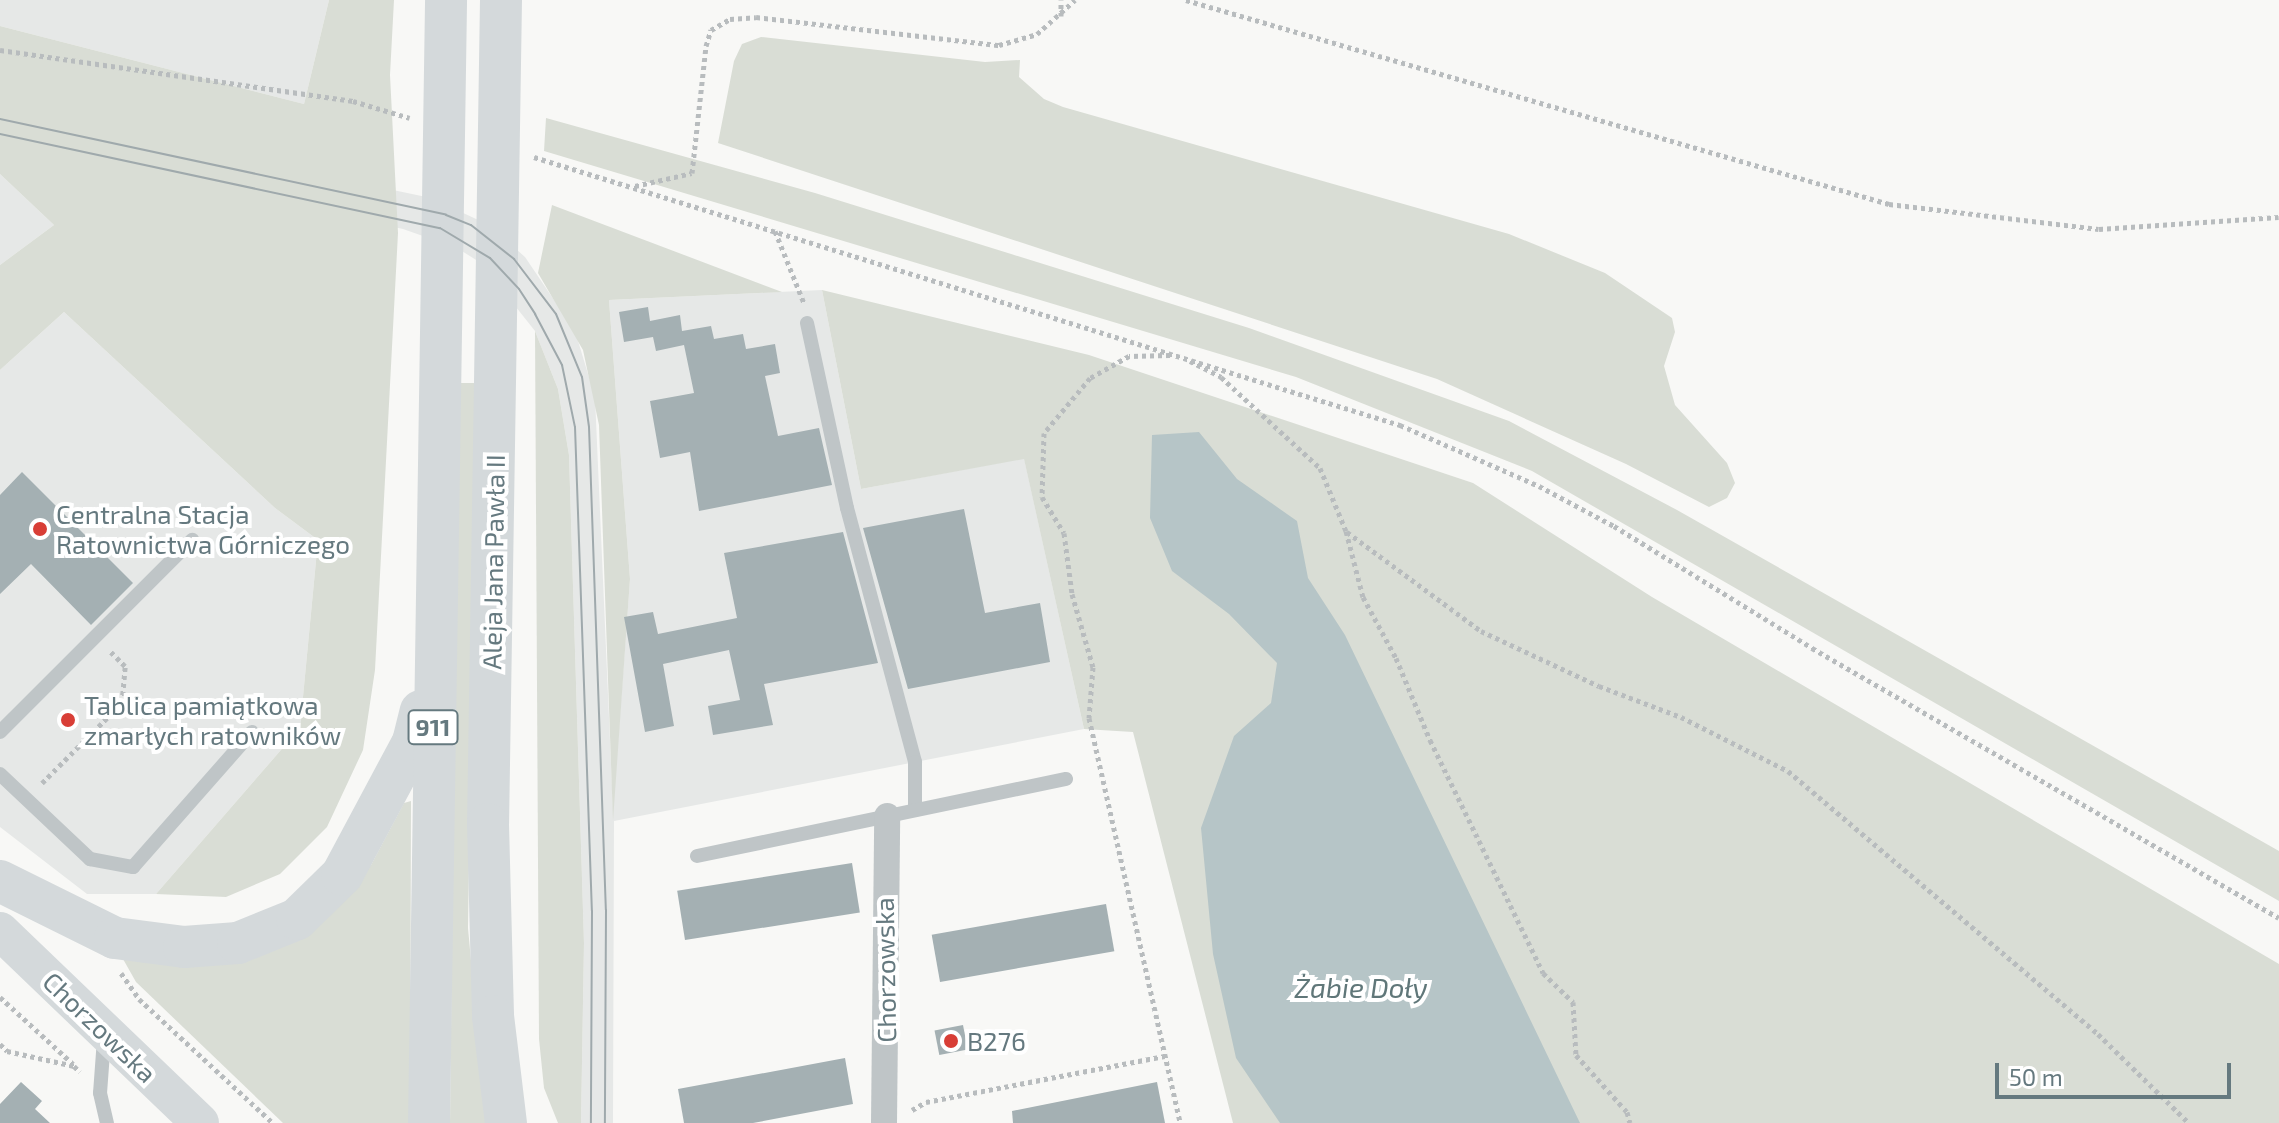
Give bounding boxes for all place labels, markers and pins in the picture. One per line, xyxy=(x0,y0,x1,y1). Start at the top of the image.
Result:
place label: Centralna Stacja Ratownictwa Górniczego xyxy=(56,498,350,560)
marker: Centralna Stacja Ratownictwa Górniczego xyxy=(31,520,49,538)
place label: Tablica pamiątkowa zmarłych ratowników xyxy=(84,689,341,750)
marker: Tablica pamiątkowa zmarłych ratowników xyxy=(59,711,77,729)
place label: B276 xyxy=(967,1025,1026,1057)
marker: B276 xyxy=(942,1032,960,1050)

